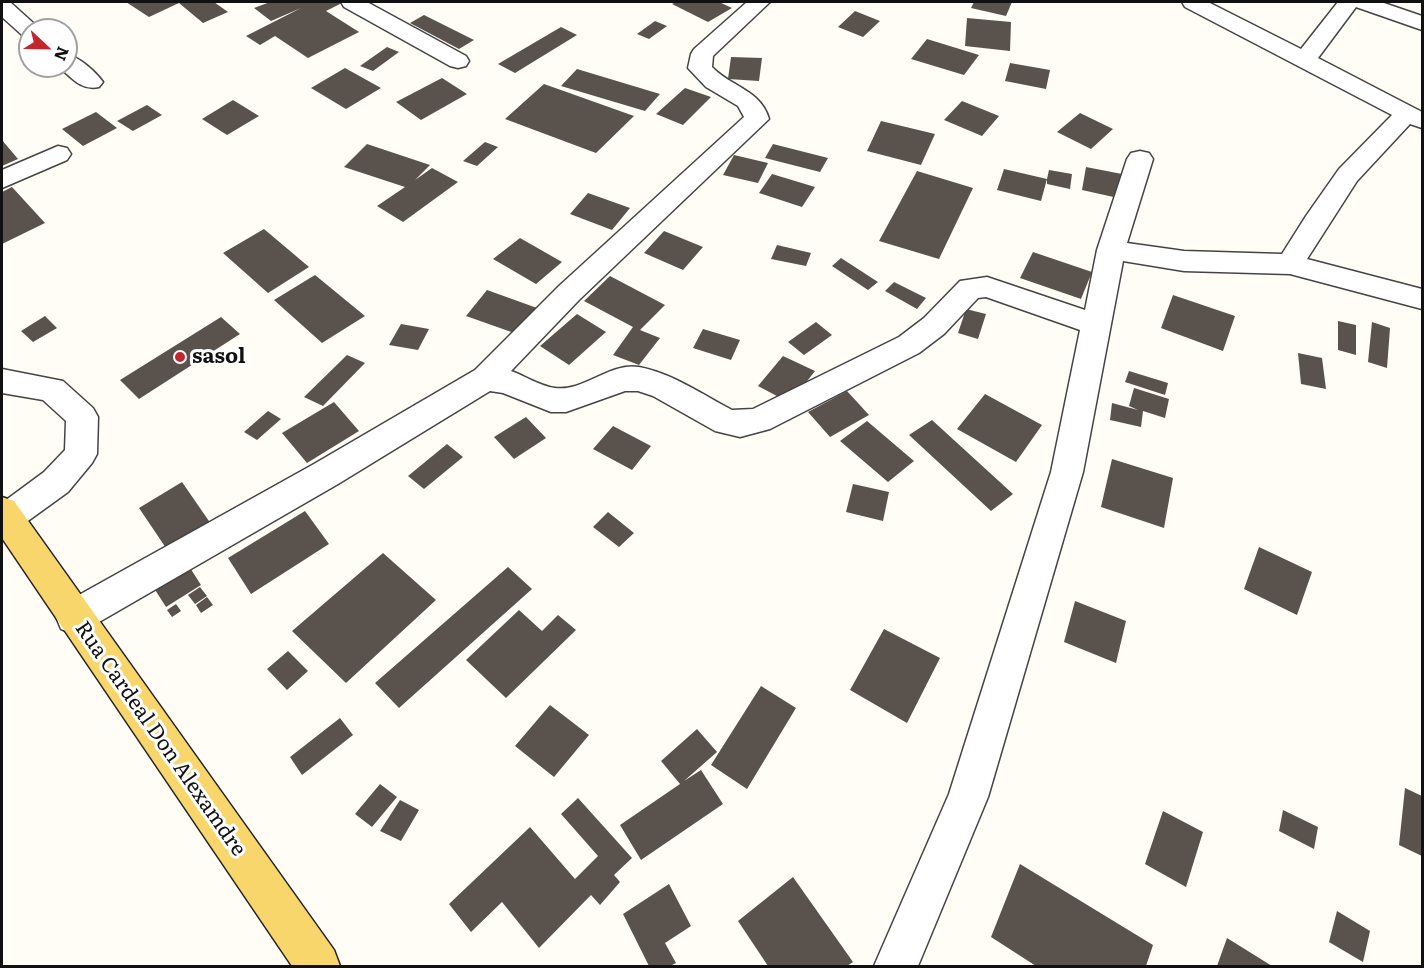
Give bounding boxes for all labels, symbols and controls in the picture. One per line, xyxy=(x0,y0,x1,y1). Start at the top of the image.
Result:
north arrow xyxy=(18,18,78,78)
text: N xyxy=(49,43,76,65)
place label: sasol xyxy=(192,344,246,370)
marker: sasol xyxy=(173,350,187,364)
street label: Rua Cardeal Don Alexamdre xyxy=(69,617,251,861)

